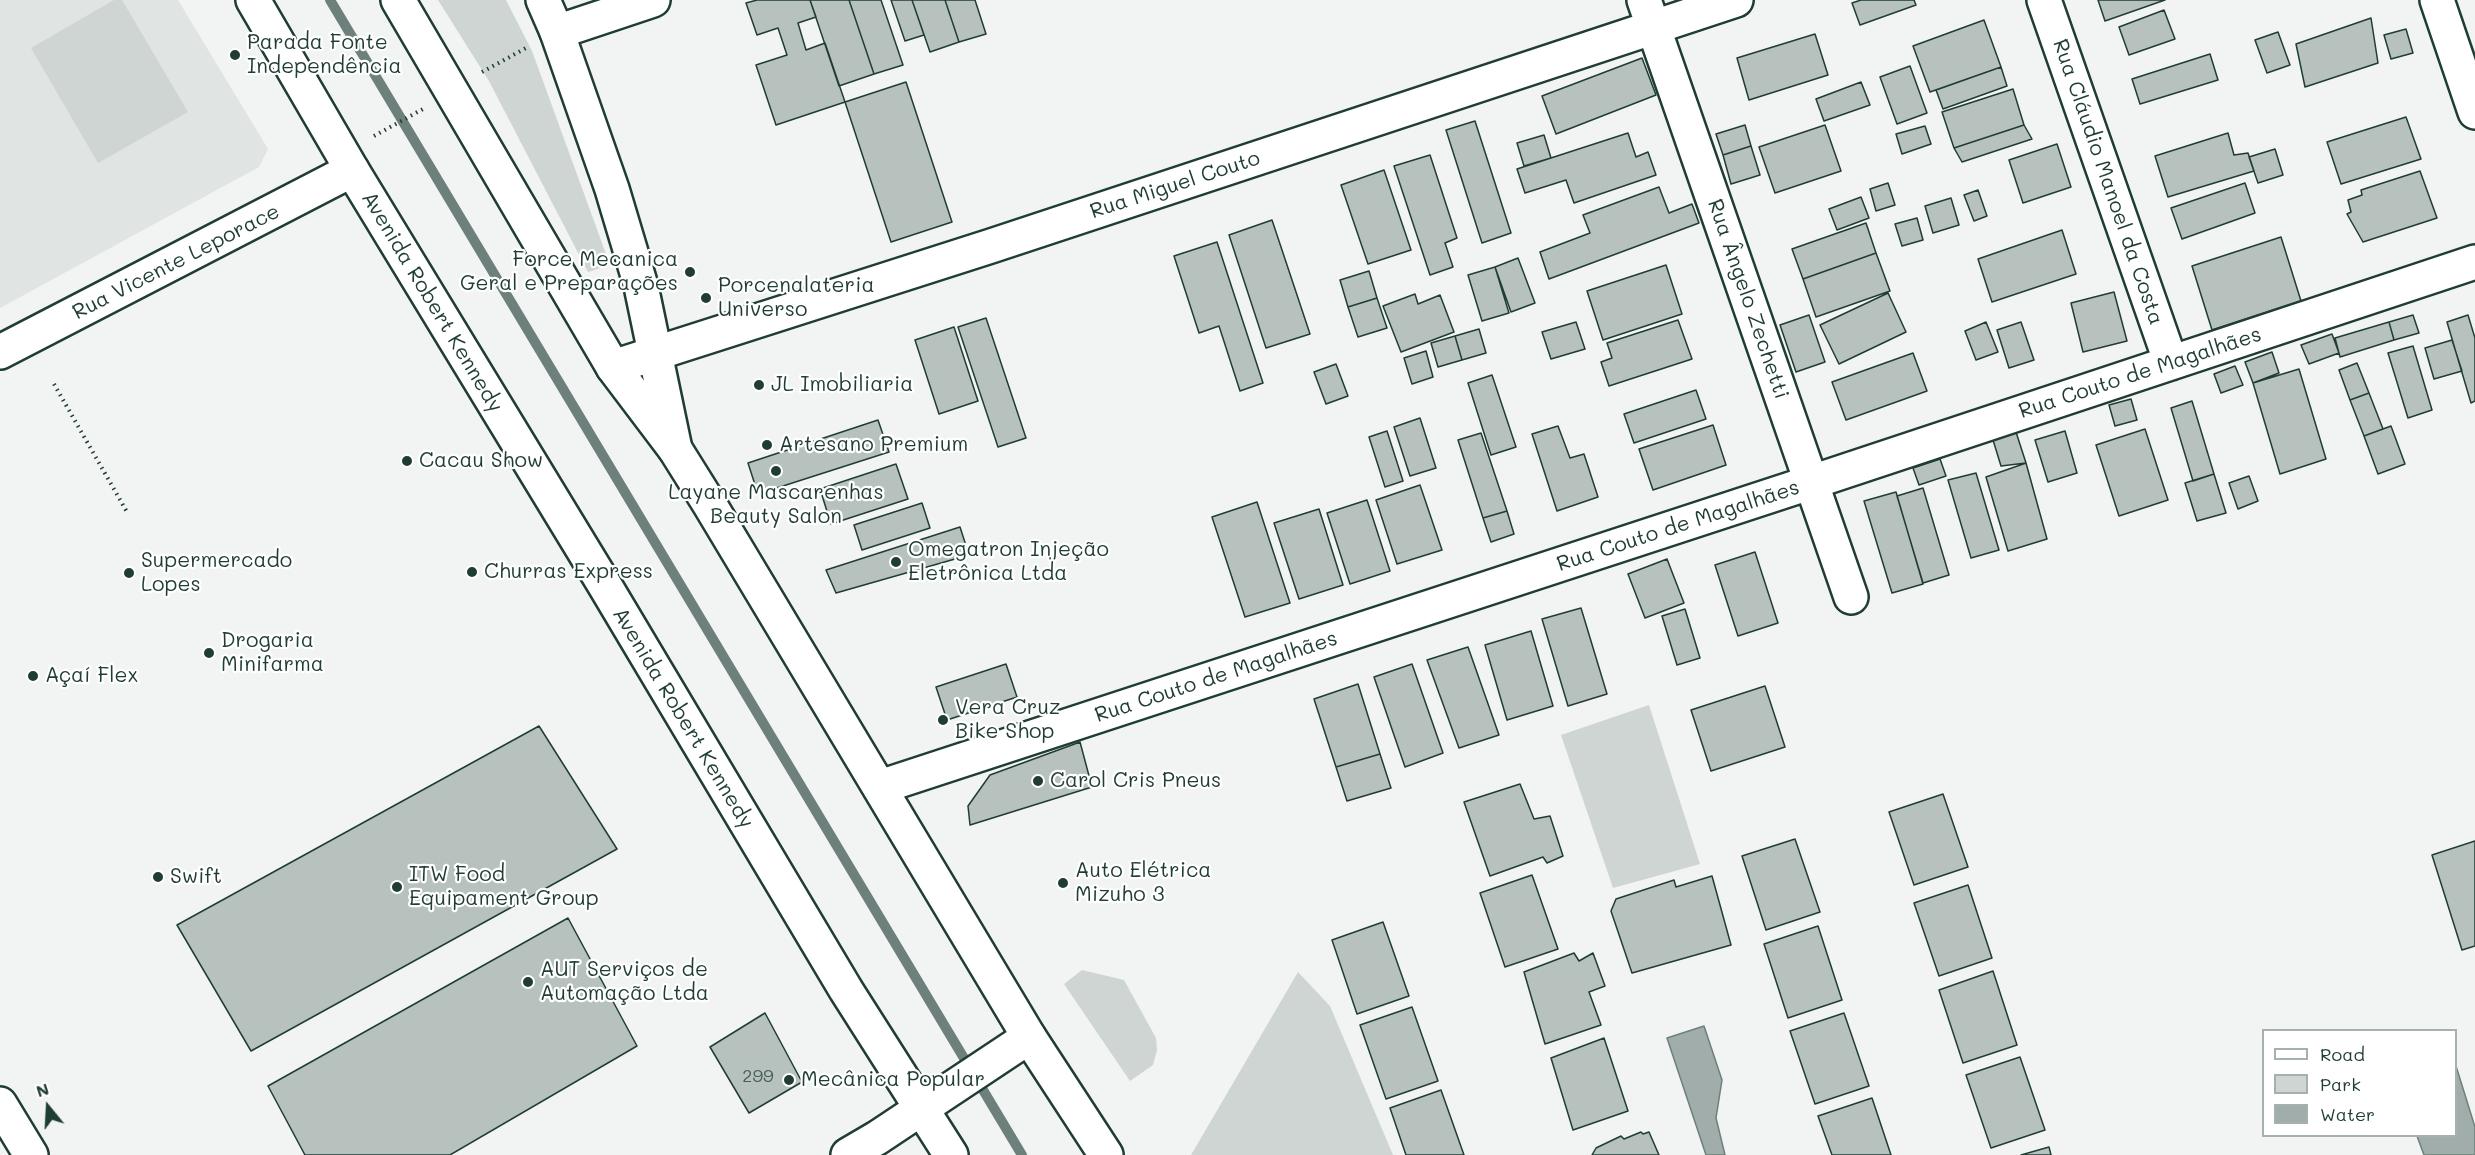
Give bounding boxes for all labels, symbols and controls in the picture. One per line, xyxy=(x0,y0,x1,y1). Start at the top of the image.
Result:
place label: Parada Fonte Independência xyxy=(247,30,402,80)
street label: Rua Cláudio Manoel da Costa xyxy=(2047,36,2169,328)
marker: Parada Fonte Independência xyxy=(228,48,242,62)
street label: Rua Miguel Couto xyxy=(1087,146,1263,224)
street label: Avenida Robert Kennedy xyxy=(356,187,508,417)
street label: Rua Ângelo Zechetti xyxy=(1702,196,1794,402)
street label: Rua Vicente Leporace xyxy=(68,199,284,325)
place label: Force Mecanica Geral e Preparações xyxy=(460,247,678,297)
marker: Force Mecanica Geral e Preparações xyxy=(683,265,697,279)
place label: Porcenalateria Universo xyxy=(718,273,875,323)
marker: Porcenalateria Universo xyxy=(699,291,713,305)
street label: Rua Couto de Magalhães xyxy=(2016,322,2264,424)
place label: JL Imobiliaria xyxy=(771,372,913,398)
marker: JL Imobiliaria xyxy=(752,378,766,392)
place label: Artesano Premium xyxy=(779,432,968,458)
marker: Artesano Premium xyxy=(760,438,774,452)
place label: Cacau Show xyxy=(419,448,543,474)
marker: Cacau Show xyxy=(400,454,414,468)
marker: Layane Mascarenhas Beauty Salon xyxy=(769,464,783,478)
street label: Rua Couto de Magalhães xyxy=(1554,475,1802,577)
place label: Layane Mascarenhas Beauty Salon xyxy=(668,480,884,530)
place label: Omegatron Injeção Eletrônica Ltda xyxy=(908,537,1109,587)
place label: Supermercado Lopes xyxy=(141,548,292,598)
marker: Omegatron Injeção Eletrônica Ltda xyxy=(889,555,903,569)
place label: Churras Express xyxy=(484,559,653,585)
marker: Churras Express xyxy=(465,565,479,579)
marker: Supermercado Lopes xyxy=(122,566,136,580)
street label: Avenida Robert Kennedy xyxy=(607,603,759,833)
street label: Rua Couto de Magalhães xyxy=(1092,626,1340,728)
place label: Drogaria Minifarma xyxy=(221,628,324,678)
marker: Drogaria Minifarma xyxy=(202,646,216,660)
place label: Açaí Flex xyxy=(45,663,138,689)
marker: Açaí Flex xyxy=(26,669,40,683)
place label: Vera Cruz Bike Shop xyxy=(955,695,1061,745)
marker: Vera Cruz Bike Shop xyxy=(936,713,950,727)
place label: Carol Cris Pneus xyxy=(1050,768,1221,794)
marker: Carol Cris Pneus xyxy=(1031,774,1045,788)
place label: Auto Elétrica Mizuho 3 xyxy=(1075,858,1211,908)
place label: ITW Food Equipament Group xyxy=(409,862,599,912)
place label: Swift xyxy=(170,864,222,890)
marker: Swift xyxy=(151,870,165,884)
marker: Auto Elétrica Mizuho 3 xyxy=(1056,876,1070,890)
marker: ITW Food Equipament Group xyxy=(390,880,404,894)
place label: AUT Serviços de Automação Ltda xyxy=(540,957,709,1007)
marker: AUT Serviços de Automação Ltda xyxy=(521,975,535,989)
legend xyxy=(2262,1029,2457,1137)
text: Road xyxy=(2320,1042,2365,1066)
house number: 299 xyxy=(742,1065,774,1087)
place label: Mecânica Popular xyxy=(801,1067,985,1093)
text: Park xyxy=(2320,1072,2361,1096)
marker: Mecânica Popular xyxy=(782,1073,796,1087)
north arrow xyxy=(18,1077,78,1137)
text: N xyxy=(33,1078,51,1101)
text: Water xyxy=(2320,1102,2375,1126)

